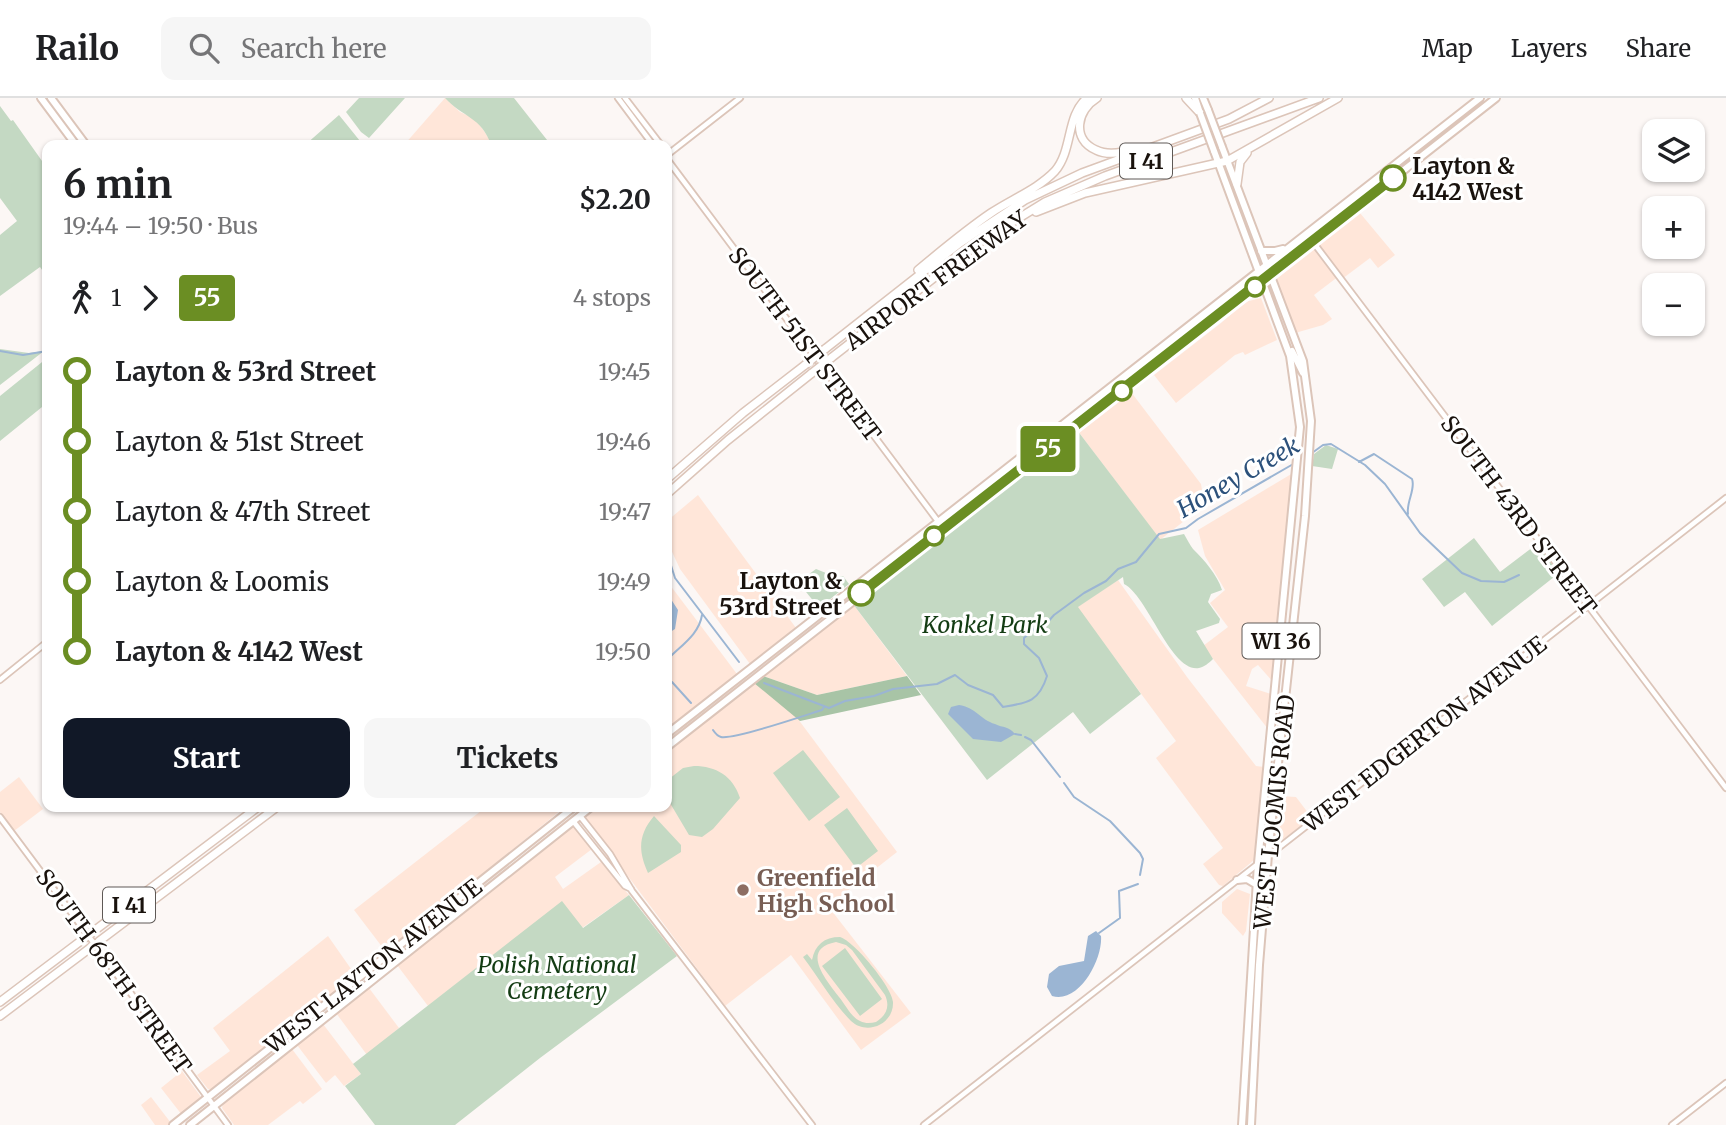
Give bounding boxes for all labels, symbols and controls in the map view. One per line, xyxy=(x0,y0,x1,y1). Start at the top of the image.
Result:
search box xyxy=(161,17,651,80)
text: Railo xyxy=(35,28,119,69)
icon: search xyxy=(185,29,223,67)
text: Search here xyxy=(241,32,387,65)
text: Map xyxy=(1422,33,1473,64)
text: Layers xyxy=(1511,33,1587,64)
text: Share xyxy=(1625,33,1691,64)
map controls xyxy=(1642,119,1705,336)
button: layers xyxy=(1642,119,1705,182)
road number: I 41 xyxy=(1120,144,1172,178)
place label: Layton & 4142 West xyxy=(1412,151,1523,206)
text: 6 min xyxy=(63,161,172,208)
marker: Layton & 4142 West xyxy=(1380,165,1406,191)
text: $2.20 xyxy=(579,183,651,216)
button: + xyxy=(1642,196,1705,259)
street label: AIRPORT FREEWAY xyxy=(838,203,1034,357)
text: 19:44 – 19:50 · Bus xyxy=(63,211,258,240)
street label: SOUTH 51ST STREET xyxy=(723,241,887,447)
button: − xyxy=(1642,273,1705,336)
unlabelled marker xyxy=(1245,277,1265,297)
icon: walk xyxy=(63,279,101,317)
icon: forward xyxy=(131,279,169,317)
text: 55 xyxy=(193,282,221,313)
text: 1 xyxy=(111,283,121,312)
text: 4 stops xyxy=(573,283,651,312)
text: Layton & 53rd Street xyxy=(115,355,376,388)
text: 19:45 xyxy=(598,357,651,386)
unlabelled marker xyxy=(1112,381,1132,401)
street label: SOUTH 43RD STREET xyxy=(1435,410,1603,620)
text: Layton & 51st Street xyxy=(115,425,364,458)
line badge: 55 xyxy=(1016,426,1080,472)
text: 19:46 xyxy=(596,427,651,456)
water label: Honey Creek xyxy=(1170,429,1305,525)
text: 55 xyxy=(1034,433,1062,464)
text: Layton & 47th Street xyxy=(115,495,370,528)
text: 19:47 xyxy=(599,497,651,526)
unlabelled marker xyxy=(924,526,944,546)
text: Layton & Loomis xyxy=(115,565,329,598)
place label: Layton & 53rd Street xyxy=(719,566,842,621)
text: 19:49 xyxy=(597,567,651,596)
marker: Layton & 53rd Street xyxy=(848,580,874,606)
park label: Konkel Park xyxy=(921,610,1048,639)
road number: WI 36 xyxy=(1242,624,1320,658)
street label: WEST EDGERTON AVENUE xyxy=(1295,629,1552,839)
text: Layton & 4142 West xyxy=(115,635,363,668)
text: 19:50 xyxy=(595,637,651,666)
street label: WEST LOOMIS ROAD xyxy=(1247,693,1301,932)
button: Start xyxy=(63,718,350,798)
button: Tickets xyxy=(364,718,651,798)
street label: SOUTH 68TH STREET xyxy=(30,863,198,1079)
place label: Greenfield High School xyxy=(757,863,895,918)
street label: WEST LAYTON AVENUE xyxy=(258,872,488,1060)
marker: Greenfield High School xyxy=(735,882,751,898)
road number: I 41 xyxy=(103,888,155,922)
park label: Polish National Cemetery xyxy=(477,950,637,1005)

